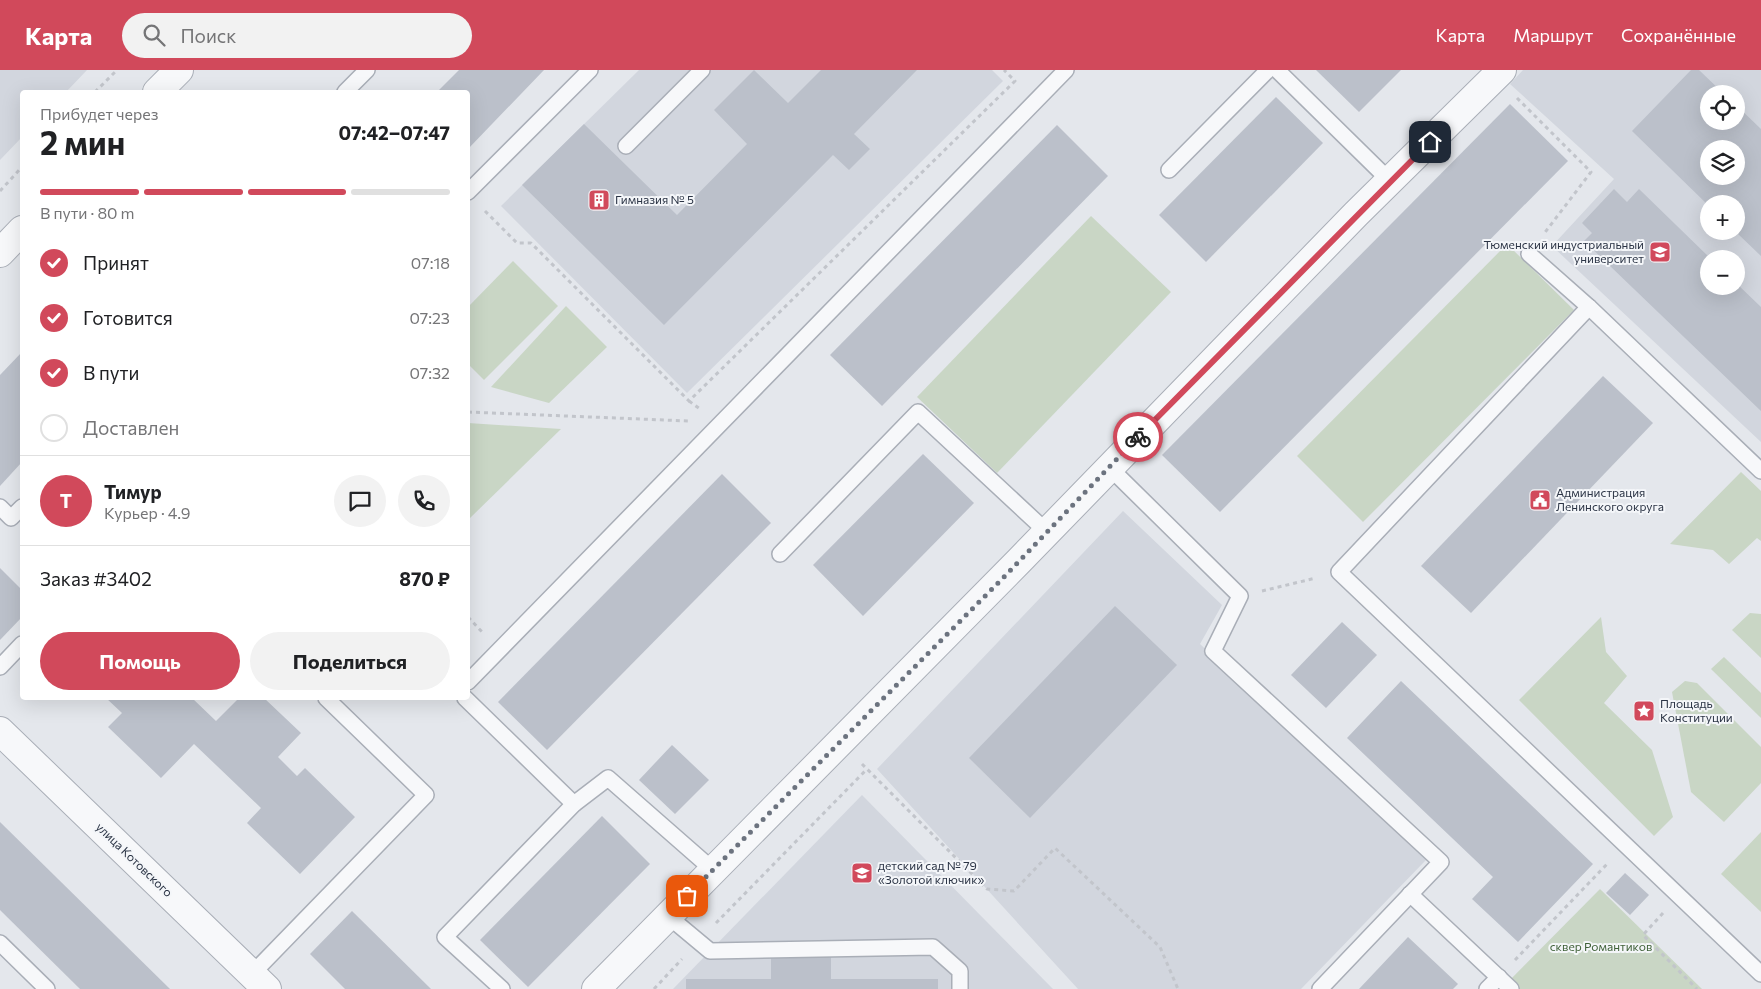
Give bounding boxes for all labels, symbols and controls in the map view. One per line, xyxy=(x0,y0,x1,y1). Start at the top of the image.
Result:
search box xyxy=(122,13,472,58)
text: Карта xyxy=(25,21,92,50)
icon: search xyxy=(140,21,168,49)
text: Поиск xyxy=(180,24,236,47)
text: Карта xyxy=(1436,24,1485,46)
text: Маршрут xyxy=(1513,24,1593,46)
text: Сохранённые xyxy=(1621,24,1736,46)
map controls xyxy=(1700,85,1745,295)
button: locate xyxy=(1700,85,1745,130)
text: Прибудет через xyxy=(40,104,159,123)
text: 07:42–07:47 xyxy=(338,121,450,144)
pin xyxy=(1409,121,1451,163)
text: 2 мин xyxy=(40,122,125,162)
icon: home xyxy=(1416,128,1444,156)
button: layers xyxy=(1700,140,1745,185)
building icon: Гимназия № 5 xyxy=(587,188,611,212)
place label: Гимназия № 5 xyxy=(615,192,694,206)
button: + xyxy=(1700,195,1745,240)
text: В пути · 80 m xyxy=(40,203,135,222)
place label: Тюменский индустриальный университет xyxy=(1484,237,1644,265)
school or university icon: Тюменский индустриальный университет xyxy=(1648,240,1672,264)
icon: check xyxy=(40,249,68,277)
button: − xyxy=(1700,250,1745,295)
text: Принят xyxy=(83,251,149,274)
text: 07:18 xyxy=(411,253,450,272)
icon: check xyxy=(40,304,68,332)
text: Готовится xyxy=(83,306,173,329)
text: 07:23 xyxy=(409,308,450,327)
icon: check xyxy=(40,359,68,387)
text: В пути xyxy=(83,361,139,384)
text: 07:32 xyxy=(409,363,450,382)
courier xyxy=(1113,412,1163,462)
text: Доставлен xyxy=(83,416,179,439)
icon: bike xyxy=(1124,423,1152,451)
button: chat xyxy=(334,475,386,527)
button: phone xyxy=(398,475,450,527)
text: Тимур xyxy=(104,480,162,503)
place label: Администрация Ленинского округа xyxy=(1556,485,1664,513)
public building icon: Администрация Ленинского округа xyxy=(1528,488,1552,512)
text: Т xyxy=(60,489,72,512)
text: Курьер · 4.9 xyxy=(104,503,190,522)
text: Заказ #3402 xyxy=(40,567,152,590)
text: 870 ₽ xyxy=(399,567,450,590)
button: Помощь xyxy=(40,632,240,690)
button: Поделиться xyxy=(250,632,450,690)
place label: Площадь Конституции xyxy=(1660,696,1733,724)
place icon: Площадь Конституции xyxy=(1632,699,1656,723)
street label: улица Котовского xyxy=(94,819,176,899)
place label: детский сад № 79 «Золотой ключик» xyxy=(878,858,985,886)
school or university icon: детский сад № 79 «Золотой ключик» xyxy=(850,861,874,885)
pin xyxy=(666,875,708,917)
icon: bag xyxy=(673,882,701,910)
park label: сквер Романтиков xyxy=(1550,939,1652,953)

